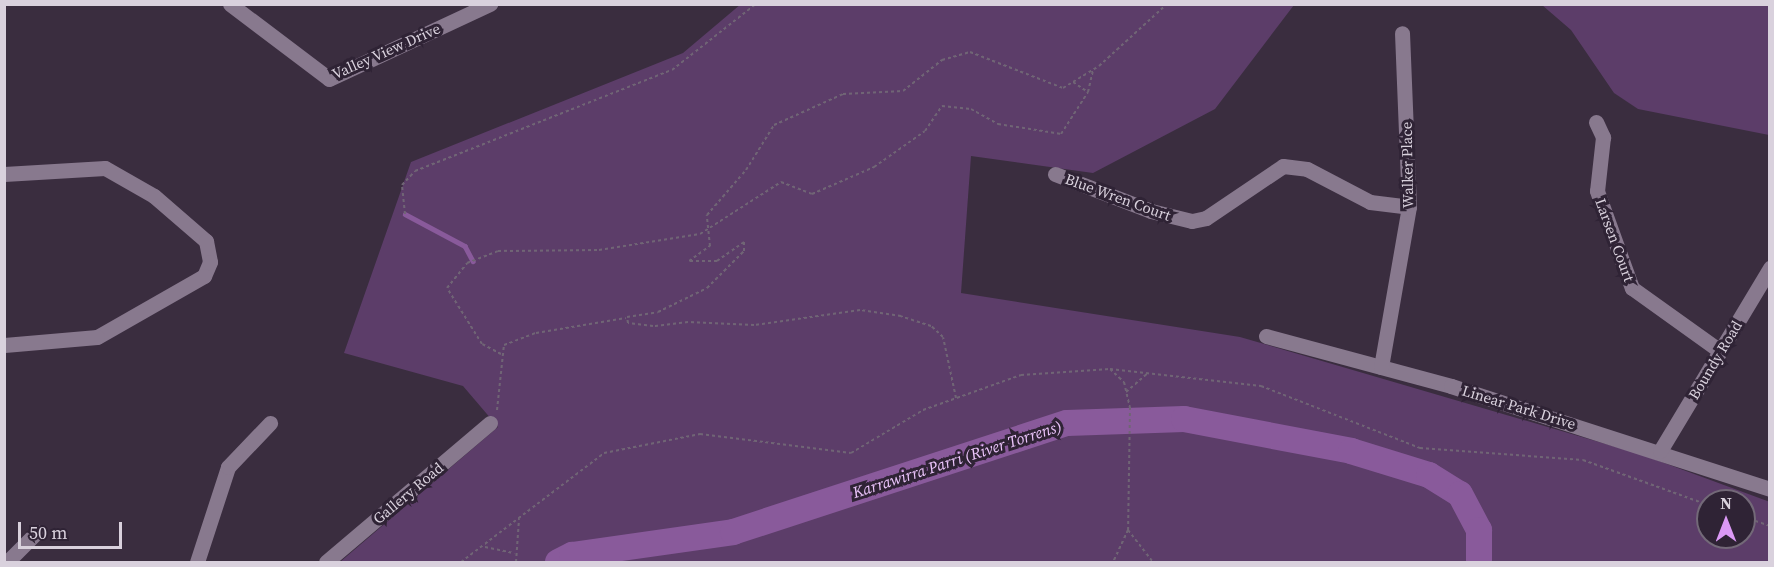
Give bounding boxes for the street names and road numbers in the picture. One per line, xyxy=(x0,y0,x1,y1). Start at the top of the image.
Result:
street label: Valley View Drive xyxy=(329,19,443,83)
street label: Walker Place xyxy=(1397,122,1417,208)
street label: Blue Wren Court xyxy=(1063,170,1173,224)
street label: Larsen Court xyxy=(1592,196,1638,284)
street label: Boundy Road xyxy=(1684,317,1746,403)
street label: Linear Park Drive xyxy=(1460,381,1578,433)
street label: Gallery Road xyxy=(369,458,447,528)

